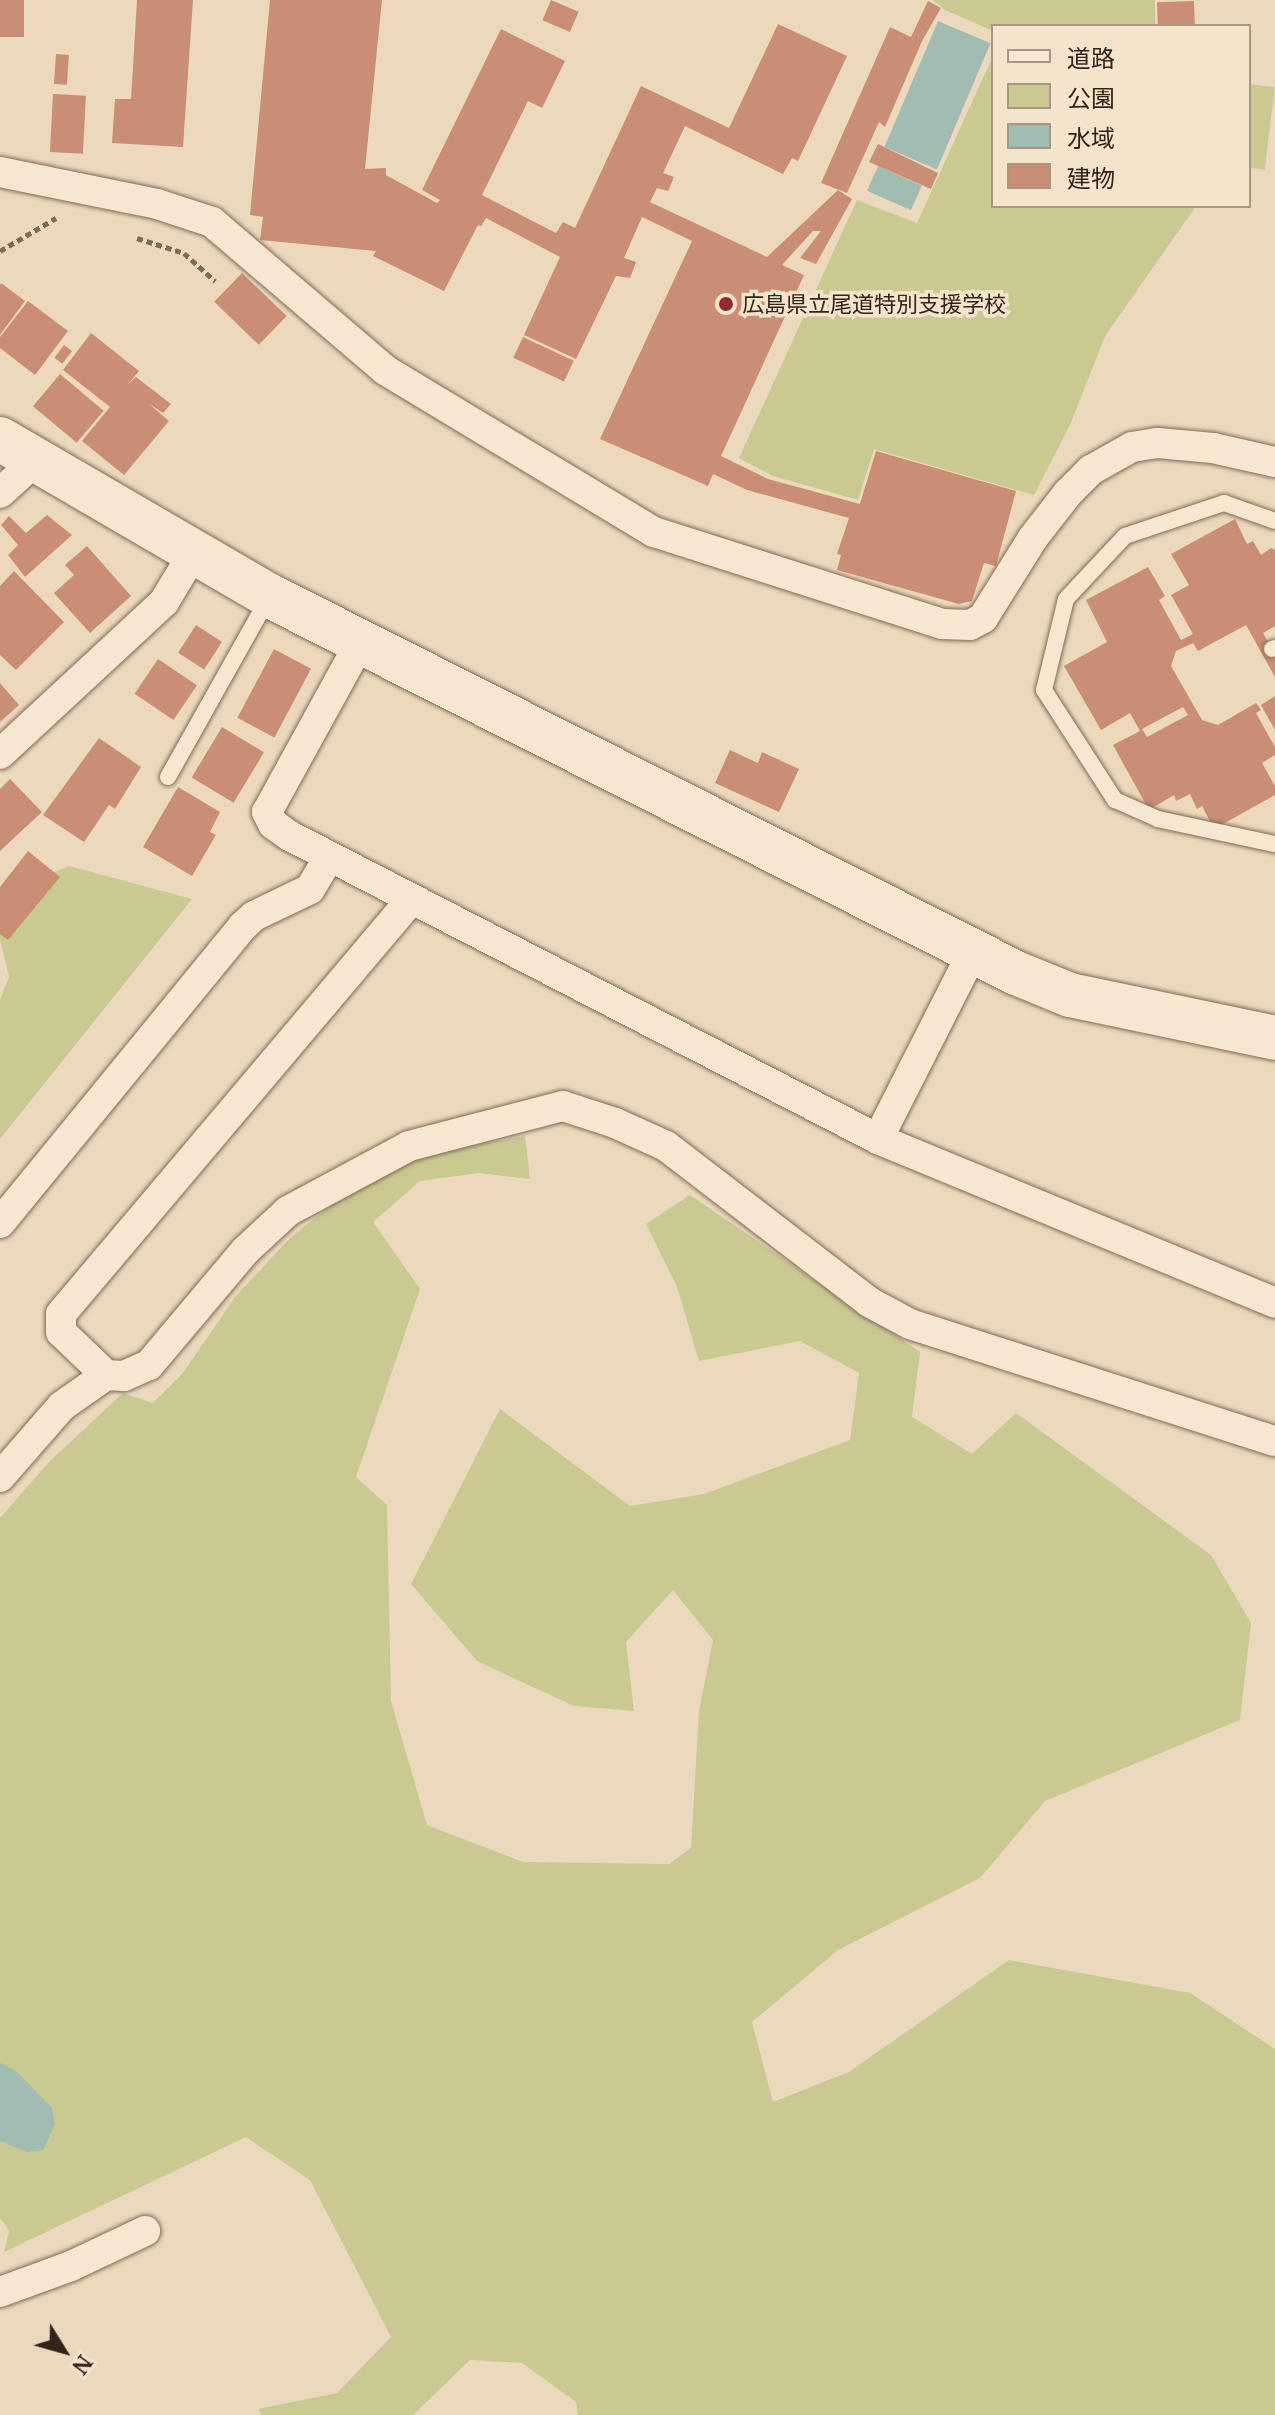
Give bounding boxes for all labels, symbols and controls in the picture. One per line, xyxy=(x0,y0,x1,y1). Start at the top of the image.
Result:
legend xyxy=(991,24,1251,208)
text: 道路 xyxy=(1067,41,1115,74)
text: 公園 xyxy=(1067,81,1115,114)
text: 水域 xyxy=(1067,121,1115,154)
text: 建物 xyxy=(1067,161,1115,194)
place label: 広島県立尾道特別支援学校 xyxy=(742,291,1006,317)
marker: 広島県立尾道特別支援学校 xyxy=(717,295,735,313)
north arrow xyxy=(24,2311,104,2391)
text: N xyxy=(66,2349,100,2381)

